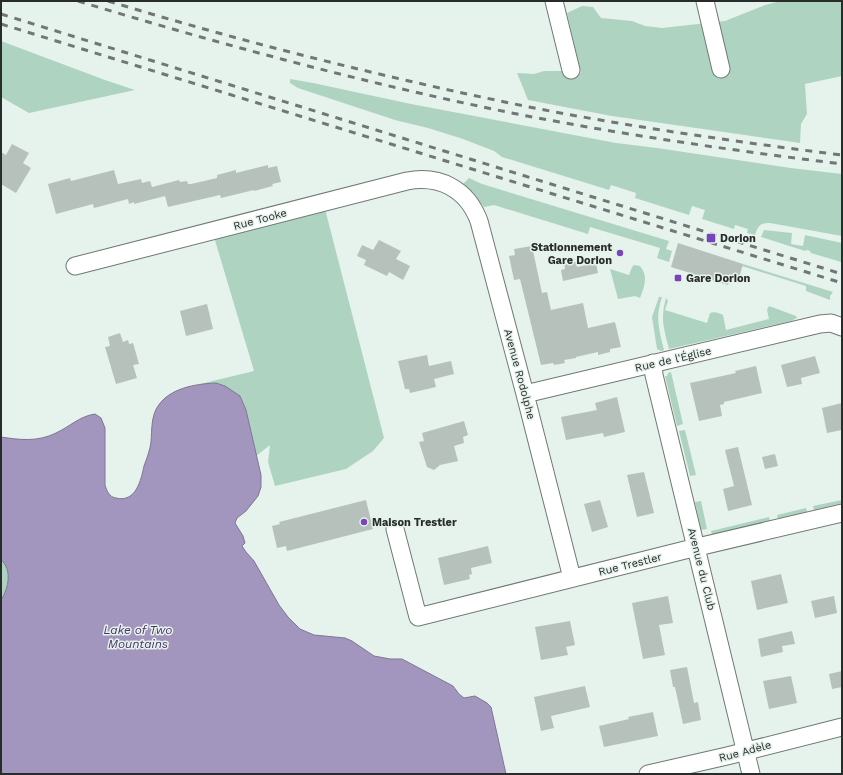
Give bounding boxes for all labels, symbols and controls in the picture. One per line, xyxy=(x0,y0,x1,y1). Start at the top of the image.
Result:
street label: Rue Tooke xyxy=(232,206,288,233)
marker: Dorion xyxy=(705,232,717,244)
place label: Dorion xyxy=(720,232,756,245)
place label: Stationnement Gare Dorion xyxy=(531,241,612,267)
marker: Stationnement Gare Dorion xyxy=(615,248,625,258)
place label: Gare Dorion xyxy=(686,272,751,285)
marker: Gare Dorion xyxy=(673,273,683,283)
street label: Avenue Rodolphe xyxy=(501,327,538,421)
street label: Rue de l'Église xyxy=(633,343,713,375)
place label: Maison Trestler xyxy=(372,516,457,529)
marker: Maison Trestler xyxy=(359,517,369,527)
street label: Avenue du Club xyxy=(685,526,718,612)
street label: Rue Trestler xyxy=(597,550,664,579)
water label: Lake of Two Mountains xyxy=(103,623,173,651)
street label: Rue Adèle xyxy=(717,738,773,765)

